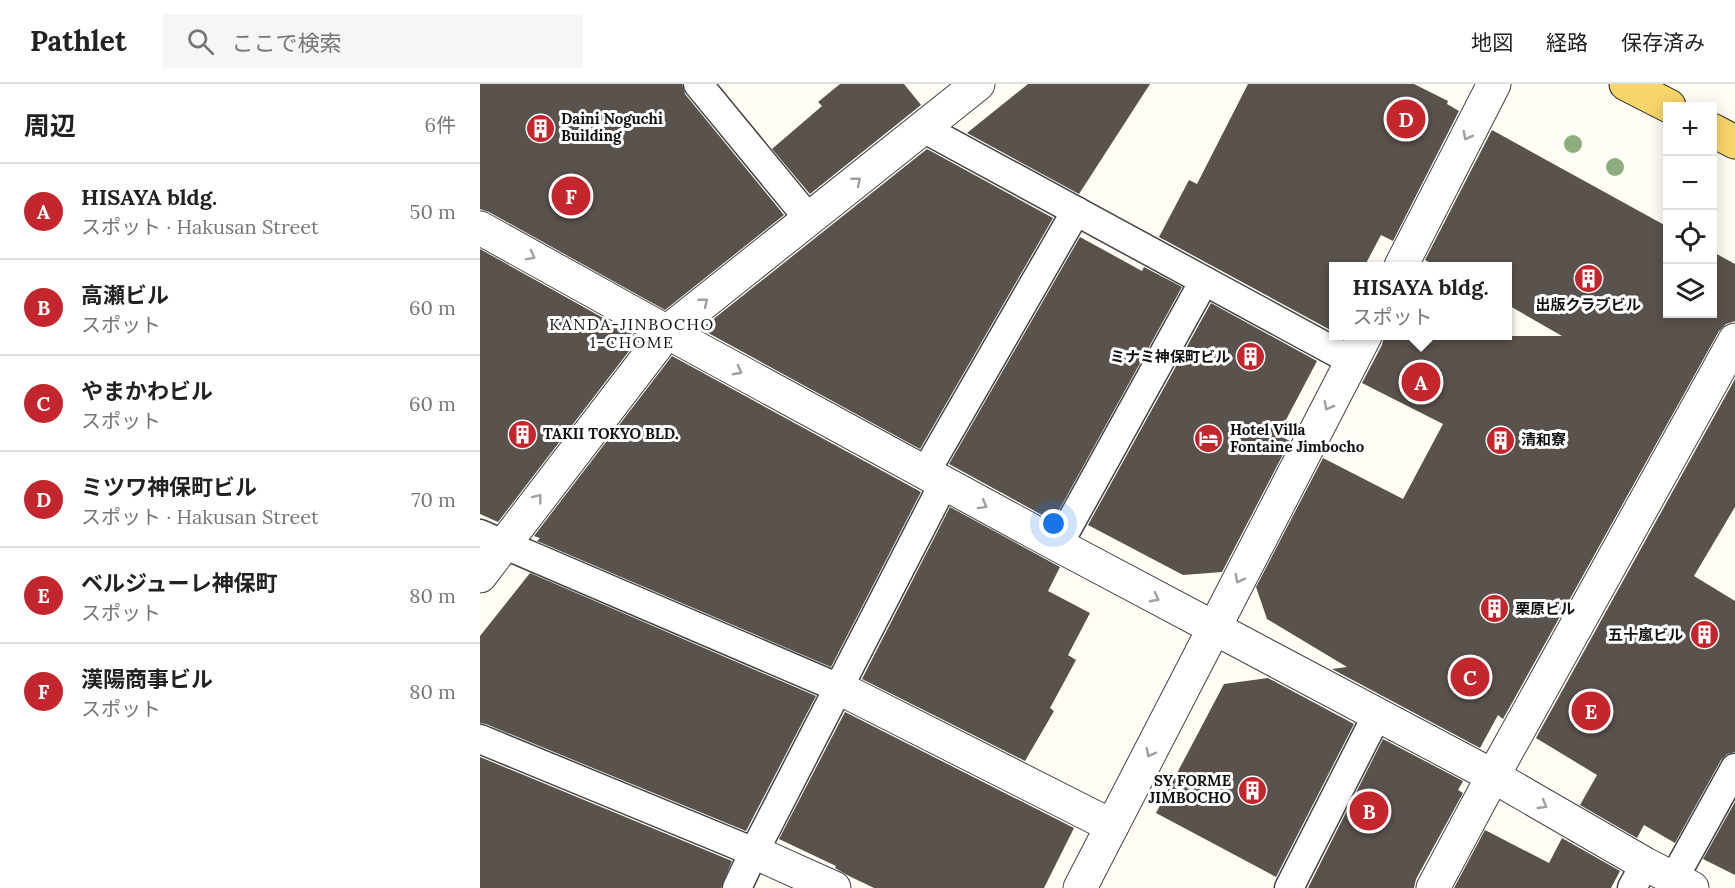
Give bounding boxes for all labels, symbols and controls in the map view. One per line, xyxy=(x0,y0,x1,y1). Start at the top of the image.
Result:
search box xyxy=(163,14,583,68)
text: Pathlet xyxy=(30,23,127,59)
icon: search xyxy=(184,25,217,58)
text: ここで検索 xyxy=(232,29,342,57)
text: 地図 xyxy=(1471,29,1513,56)
text: 経路 xyxy=(1546,29,1588,56)
text: 保存済み xyxy=(1621,29,1705,56)
pin: D xyxy=(1386,96,1426,141)
map controls xyxy=(1663,102,1717,318)
button: + xyxy=(1663,102,1717,156)
text: 周辺 xyxy=(24,109,76,142)
place label: Daini Noguchi Building xyxy=(561,109,663,145)
text: 6件 xyxy=(424,112,456,137)
building icon: Daini Noguchi Building xyxy=(524,112,556,144)
one-way arrow xyxy=(1463,130,1475,141)
button: − xyxy=(1663,156,1717,210)
pin: F xyxy=(552,174,590,218)
one-way arrow xyxy=(850,177,861,188)
text: HISAYA bldg. xyxy=(81,183,217,211)
text: A xyxy=(37,199,50,224)
text: 50 m xyxy=(410,199,456,224)
button: locate xyxy=(1663,210,1717,264)
text: スポット · Hakusan Street xyxy=(81,214,319,239)
one-way arrow xyxy=(525,249,535,260)
popup xyxy=(1329,262,1512,340)
building icon: 出版クラブビル xyxy=(1572,262,1604,294)
button: layers xyxy=(1663,264,1717,318)
text: HISAYA bldg. xyxy=(1352,273,1489,301)
text: 高瀬ビル xyxy=(81,281,169,309)
text: B xyxy=(37,295,50,320)
text: 60 m xyxy=(409,295,456,320)
place label: 出版クラブビル xyxy=(1535,295,1641,314)
one-way arrow xyxy=(698,299,709,310)
text: スポット xyxy=(1352,304,1432,329)
text: スポット xyxy=(81,312,161,337)
district label: KANDA-JINBOCHO 1-CHOME xyxy=(549,314,715,352)
building icon: ミナミ神保町ビル xyxy=(1235,341,1267,373)
place label: ミナミ神保町ビル xyxy=(1110,347,1230,366)
pin: A xyxy=(1402,360,1440,404)
one-way arrow xyxy=(732,364,743,375)
text: やまかわビル xyxy=(81,377,213,405)
text: C xyxy=(37,391,50,416)
text: 60 m xyxy=(409,391,456,416)
one-way arrow xyxy=(1324,400,1336,411)
text: スポット xyxy=(81,408,161,433)
building icon: TAKII TOKYO BLD. xyxy=(506,418,538,450)
place label: Hotel Villa Fontaine Jimbocho xyxy=(1230,420,1365,456)
hotel icon: Hotel Villa Fontaine Jimbocho xyxy=(1193,423,1225,455)
place label: TAKII TOKYO BLD. xyxy=(543,424,678,443)
building icon: 清和寮 xyxy=(1484,424,1516,456)
place label: 清和寮 xyxy=(1521,430,1566,449)
text: ミツワ神保町ビル xyxy=(81,473,257,501)
text: D xyxy=(36,487,51,512)
text: 70 m xyxy=(411,487,456,512)
one-way arrow xyxy=(531,494,542,505)
one-way arrow xyxy=(977,498,988,509)
text: スポット · Hakusan Street xyxy=(81,504,319,529)
your location xyxy=(1039,509,1068,538)
text: ベルジューレ神保町 xyxy=(81,569,277,597)
one-way arrow xyxy=(1235,573,1246,584)
text: E xyxy=(37,583,50,608)
text: 80 m xyxy=(409,583,456,608)
one-way arrow xyxy=(1149,591,1159,602)
building icon: 栗原ビル xyxy=(1478,593,1510,625)
place label: 栗原ビル xyxy=(1515,599,1575,618)
text: スポット xyxy=(81,600,161,625)
building icon: 五十嵐ビル xyxy=(1688,619,1720,651)
place label: 五十嵐ビル xyxy=(1608,625,1683,644)
pin: C xyxy=(1450,654,1490,700)
text: 漢陽商事ビル xyxy=(81,665,213,693)
text: F xyxy=(38,679,49,704)
text: 80 m xyxy=(409,679,456,704)
pin: E xyxy=(1572,688,1610,734)
text: スポット xyxy=(81,696,161,721)
one-way arrow xyxy=(1146,746,1157,757)
place label: SY FORME JIMBOCHO xyxy=(1149,771,1231,807)
building icon: SY FORME JIMBOCHO xyxy=(1236,774,1268,806)
pin: B xyxy=(1350,788,1388,834)
one-way arrow xyxy=(1537,798,1547,809)

